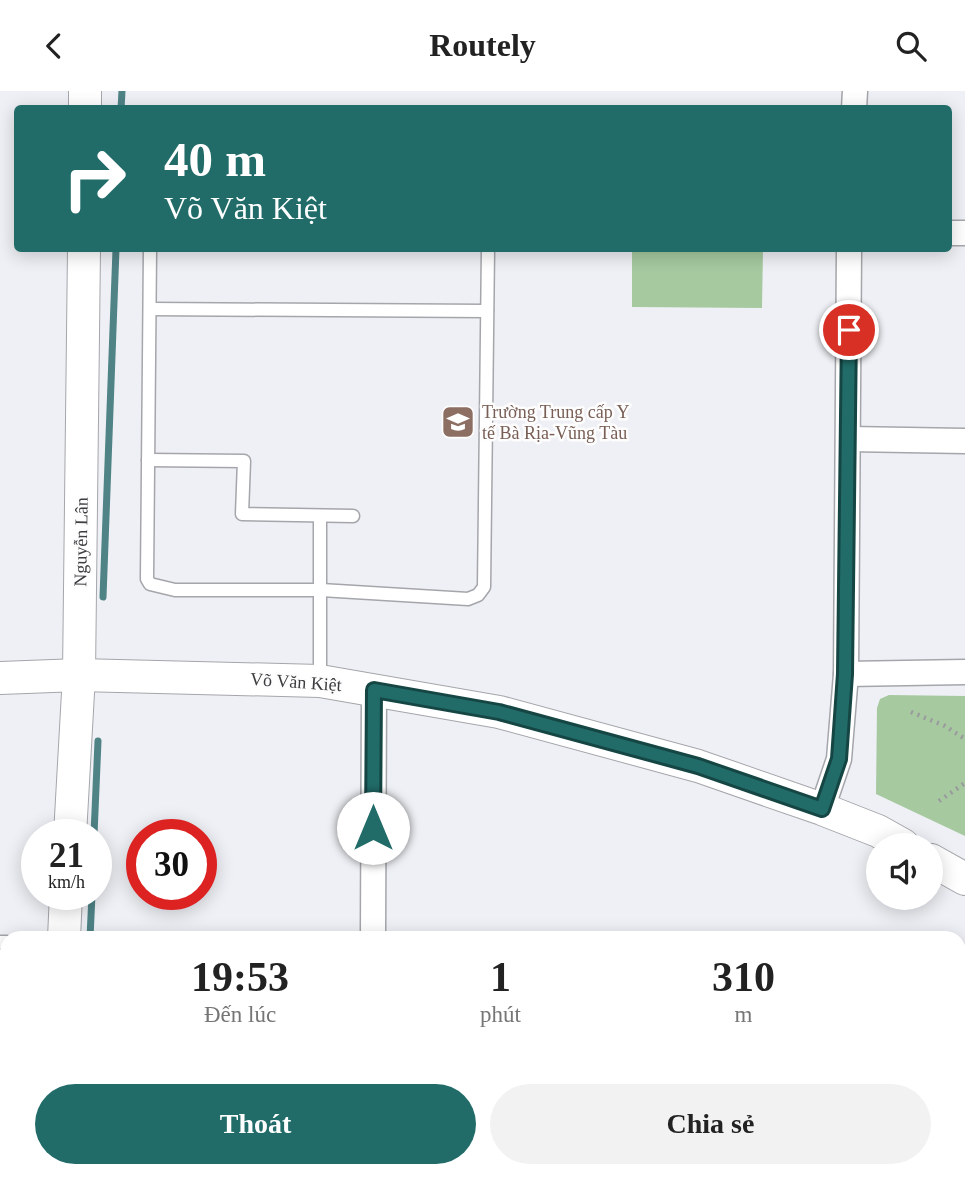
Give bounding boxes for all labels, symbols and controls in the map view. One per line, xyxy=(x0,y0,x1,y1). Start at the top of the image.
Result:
icon: back xyxy=(35,27,73,65)
text: Routely xyxy=(429,27,536,63)
icon: search xyxy=(892,27,930,65)
text: 40 m xyxy=(164,132,266,187)
icon: right xyxy=(49,133,140,224)
text: Võ Văn Kiệt xyxy=(164,190,327,226)
pin xyxy=(819,300,879,360)
icon: arrive xyxy=(830,311,868,349)
place label: Trường Trung cấp Y tế Bà Rịa-Vũng Tàu xyxy=(482,402,629,443)
school or university icon: Trường Trung cấp Y tế Bà Rịa-Vũng Tàu xyxy=(439,403,477,441)
street label: Nguyễn Lân xyxy=(70,497,92,587)
street label: Võ Văn Kiệt xyxy=(250,669,342,695)
position arrow xyxy=(336,791,410,865)
speed limit sign: 30 xyxy=(126,819,217,910)
map controls xyxy=(866,833,943,910)
button: sound xyxy=(866,833,943,910)
text: 21 xyxy=(49,836,84,875)
text: km/h xyxy=(48,872,85,892)
text: 19:53 xyxy=(191,954,289,1000)
text: 1 xyxy=(490,954,511,1000)
text: 310 xyxy=(712,954,775,1000)
text: Đến lúc xyxy=(204,1002,276,1027)
text: phút xyxy=(480,1002,521,1027)
text: m xyxy=(734,1002,752,1027)
button: Thoát xyxy=(35,1084,476,1164)
button: Chia sẻ xyxy=(490,1084,931,1164)

